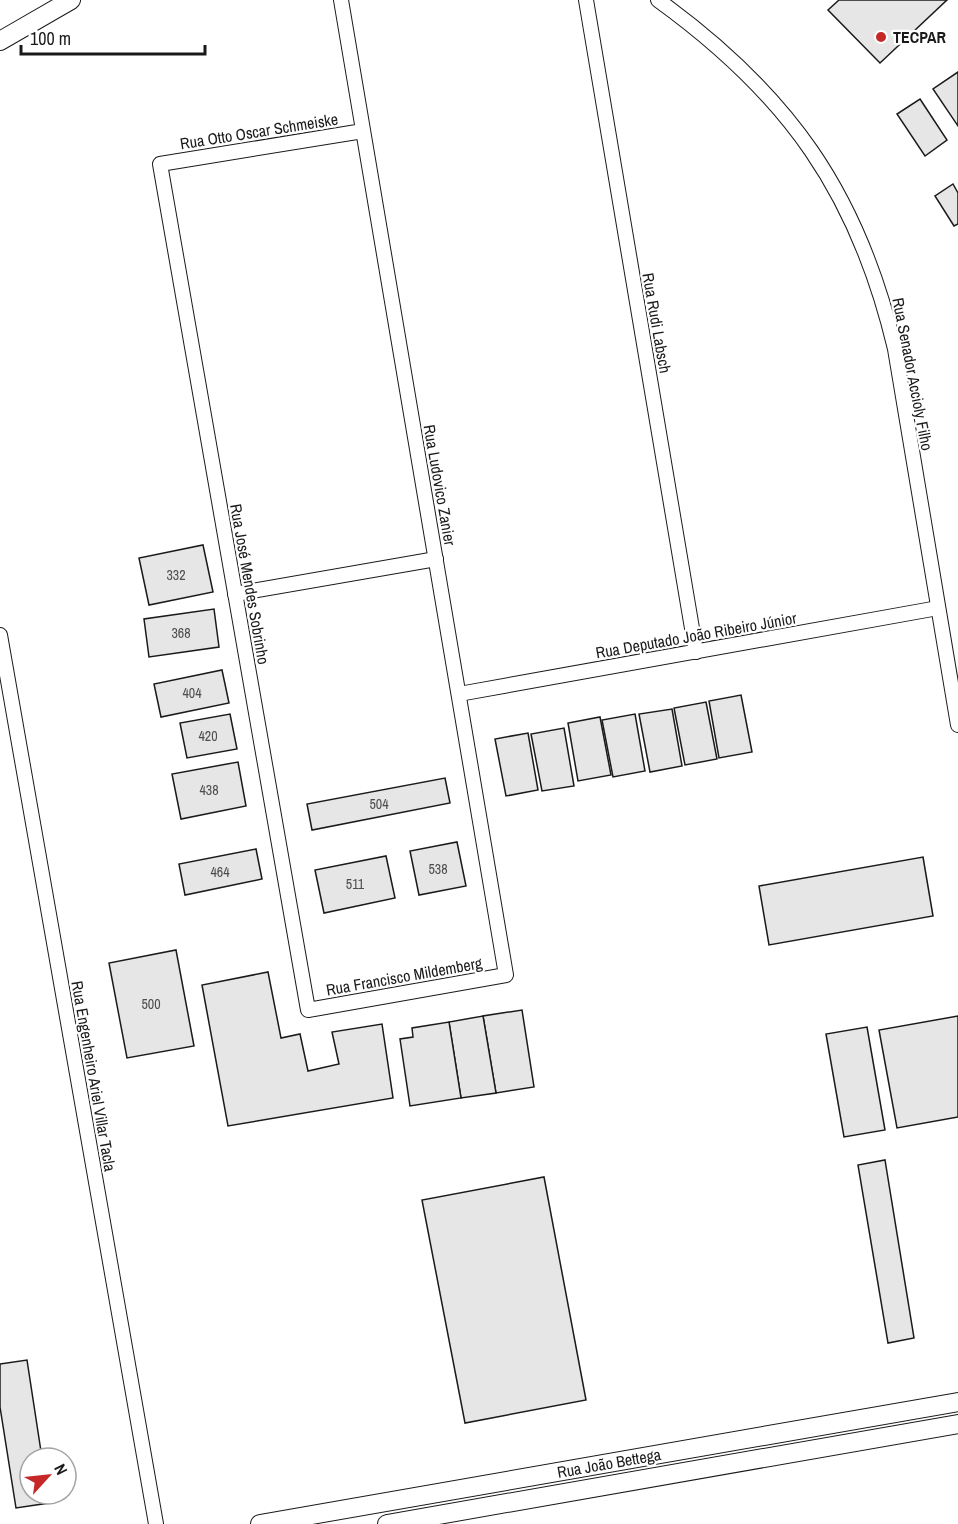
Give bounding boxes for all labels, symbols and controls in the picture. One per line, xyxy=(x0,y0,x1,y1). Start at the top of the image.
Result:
scale bar xyxy=(21,18,206,56)
text: 100 m xyxy=(30,26,71,51)
place label: TECPAR xyxy=(893,26,947,48)
marker: TECPAR xyxy=(874,30,888,44)
street label: Rua Otto Oscar Schmeiske xyxy=(178,108,340,154)
street label: Rua Rudi Labsch xyxy=(637,271,677,375)
street label: Rua Senador Accioly Filho xyxy=(887,296,939,452)
street label: Rua Ludovico Zanier xyxy=(419,423,462,548)
street label: Rua José Mendes Sobrinho xyxy=(225,502,275,666)
house number: 332 xyxy=(166,566,186,584)
street label: Rua Deputado João Ribeiro Júnior xyxy=(594,606,799,664)
house number: 368 xyxy=(171,624,191,642)
house number: 404 xyxy=(182,684,202,702)
house number: 420 xyxy=(198,727,218,745)
house number: 438 xyxy=(199,781,219,799)
house number: 504 xyxy=(369,795,389,813)
house number: 538 xyxy=(428,860,448,878)
house number: 464 xyxy=(210,863,230,881)
house number: 511 xyxy=(346,875,365,893)
street label: Rua Francisco Mildemberg xyxy=(324,951,485,1001)
street label: Rua Engenheiro Ariel Villar Tacla xyxy=(66,979,122,1174)
house number: 500 xyxy=(141,995,161,1013)
street label: Rua João Bettega xyxy=(555,1443,663,1483)
north arrow xyxy=(18,1446,78,1506)
text: N xyxy=(49,1460,73,1478)

